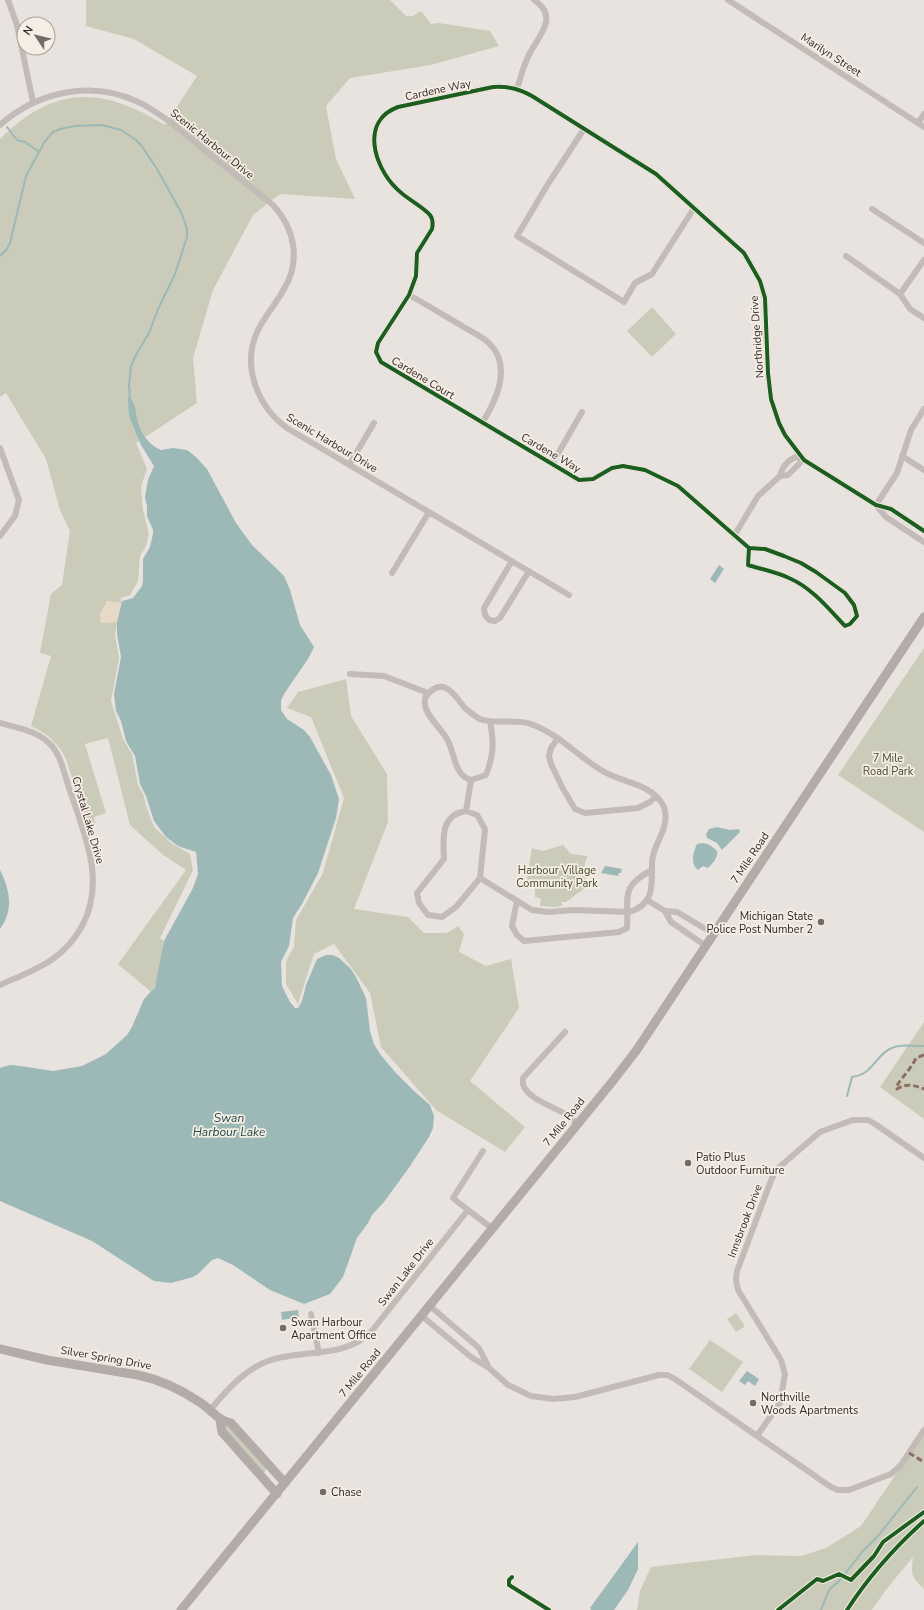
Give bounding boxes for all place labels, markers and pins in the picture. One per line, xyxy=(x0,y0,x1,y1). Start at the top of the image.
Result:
place label: Michigan State Police Post Number 2 xyxy=(707,909,813,937)
marker: Michigan State Police Post Number 2 xyxy=(816,917,826,927)
place label: Patio Plus Outdoor Furniture xyxy=(696,1150,785,1178)
marker: Patio Plus Outdoor Furniture xyxy=(683,1158,693,1168)
place label: Swan Harbour Apartment Office xyxy=(291,1315,377,1343)
marker: Swan Harbour Apartment Office xyxy=(278,1323,288,1333)
place label: Northville Woods Apartments xyxy=(761,1390,858,1418)
marker: Northville Woods Apartments xyxy=(748,1398,758,1408)
place label: Chase xyxy=(331,1485,362,1500)
marker: Chase xyxy=(318,1487,328,1497)

